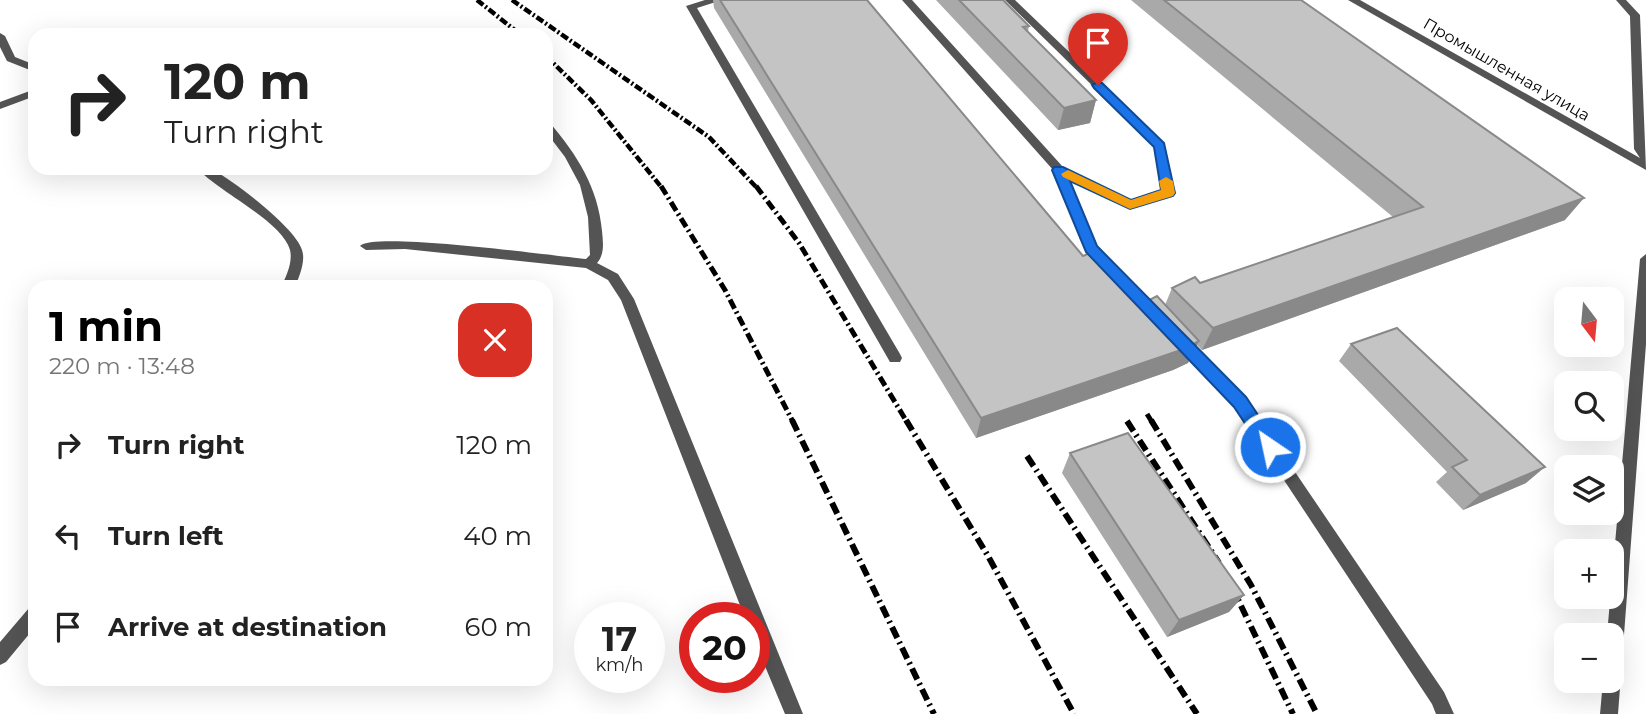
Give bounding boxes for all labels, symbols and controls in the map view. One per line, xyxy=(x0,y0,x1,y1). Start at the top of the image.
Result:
pin xyxy=(1068,13,1128,85)
street label: Промышленная улица xyxy=(1420,14,1593,125)
icon: arrive xyxy=(1079,24,1117,62)
text: 120 m xyxy=(164,52,311,111)
icon: right xyxy=(49,56,140,147)
text: Turn right xyxy=(164,112,324,151)
north arrow xyxy=(1554,287,1624,357)
map controls xyxy=(1554,287,1624,693)
text: 1 min xyxy=(49,300,163,352)
button: close xyxy=(458,303,532,377)
text: 220 m · 13:48 xyxy=(49,352,195,380)
button: search xyxy=(1554,371,1624,441)
position arrow xyxy=(1233,410,1307,484)
icon: right xyxy=(49,426,87,464)
text: Turn right xyxy=(108,429,244,461)
text: 120 m xyxy=(456,429,532,461)
button: layers xyxy=(1554,455,1624,525)
icon: left xyxy=(49,517,87,555)
text: Turn left xyxy=(108,520,224,552)
text: 40 m xyxy=(463,520,532,552)
button: + xyxy=(1554,539,1624,609)
speed limit sign: 20 xyxy=(679,602,770,693)
icon: arrive xyxy=(49,608,87,646)
text: Arrive at destination xyxy=(108,611,387,643)
text: 60 m xyxy=(465,611,532,643)
text: 17 xyxy=(602,617,637,660)
button: − xyxy=(1554,623,1624,693)
text: km/h xyxy=(595,654,644,676)

